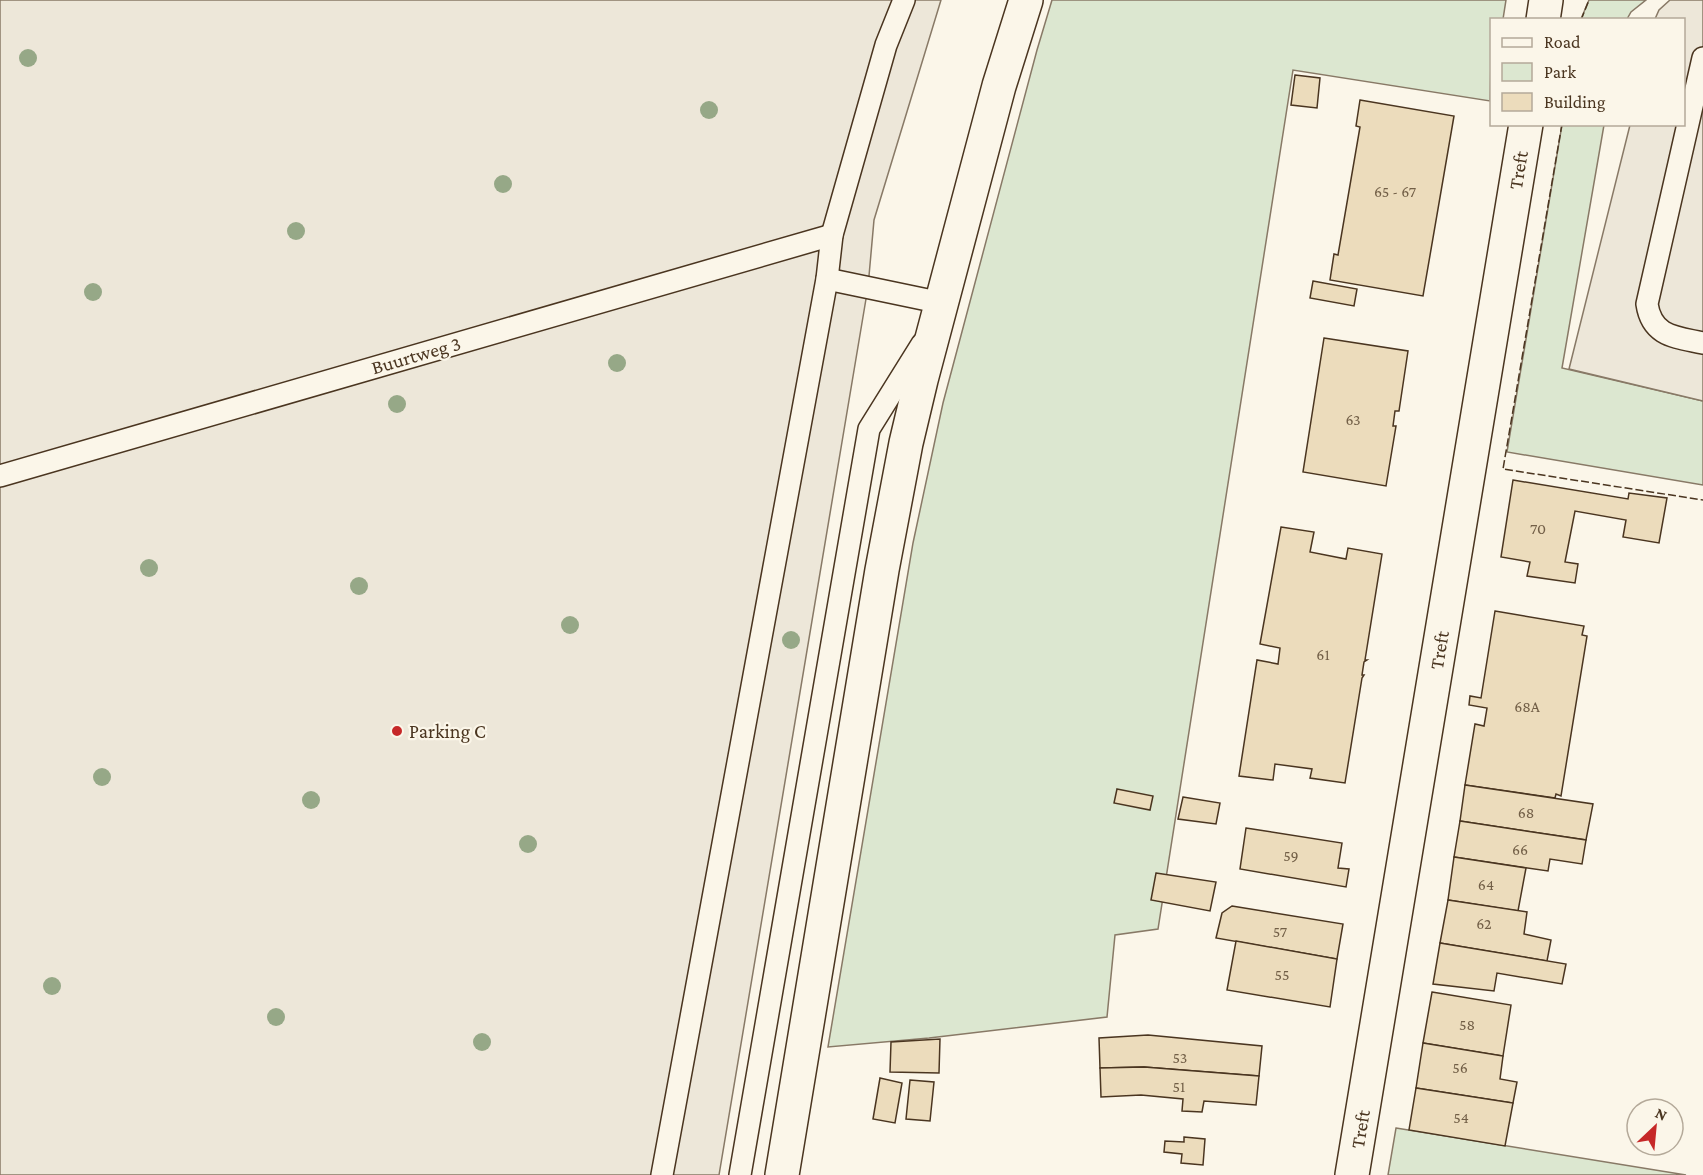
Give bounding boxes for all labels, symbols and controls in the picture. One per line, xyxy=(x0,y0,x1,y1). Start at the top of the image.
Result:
legend xyxy=(1490,18,1685,126)
text: Road xyxy=(1544,32,1581,52)
text: Park xyxy=(1544,62,1576,82)
text: Building xyxy=(1544,92,1606,112)
street label: Treft xyxy=(1504,149,1532,191)
house number: 65 - 67 xyxy=(1374,183,1417,200)
street label: Buurtweg 3 xyxy=(369,332,464,379)
house number: 63 xyxy=(1345,411,1361,428)
house number: 70 xyxy=(1530,520,1546,537)
street label: Treft xyxy=(1425,629,1453,671)
house number: 61 xyxy=(1316,646,1330,663)
house number: 68A xyxy=(1514,698,1541,715)
place label: Parking C xyxy=(409,720,486,743)
marker: Parking C xyxy=(390,724,404,738)
house number: 68 xyxy=(1518,804,1534,821)
house number: 66 xyxy=(1512,841,1528,858)
house number: 59 xyxy=(1283,847,1299,864)
house number: 64 xyxy=(1478,876,1494,893)
house number: 62 xyxy=(1476,915,1492,932)
house number: 57 xyxy=(1273,923,1288,940)
house number: 55 xyxy=(1275,966,1289,983)
house number: 58 xyxy=(1459,1016,1475,1033)
house number: 53 xyxy=(1173,1049,1187,1066)
house number: 56 xyxy=(1452,1059,1468,1076)
house number: 51 xyxy=(1173,1078,1185,1095)
north arrow xyxy=(1625,1097,1685,1157)
text: N xyxy=(1653,1104,1670,1124)
street label: Treft xyxy=(1346,1108,1374,1150)
house number: 54 xyxy=(1453,1109,1469,1126)

